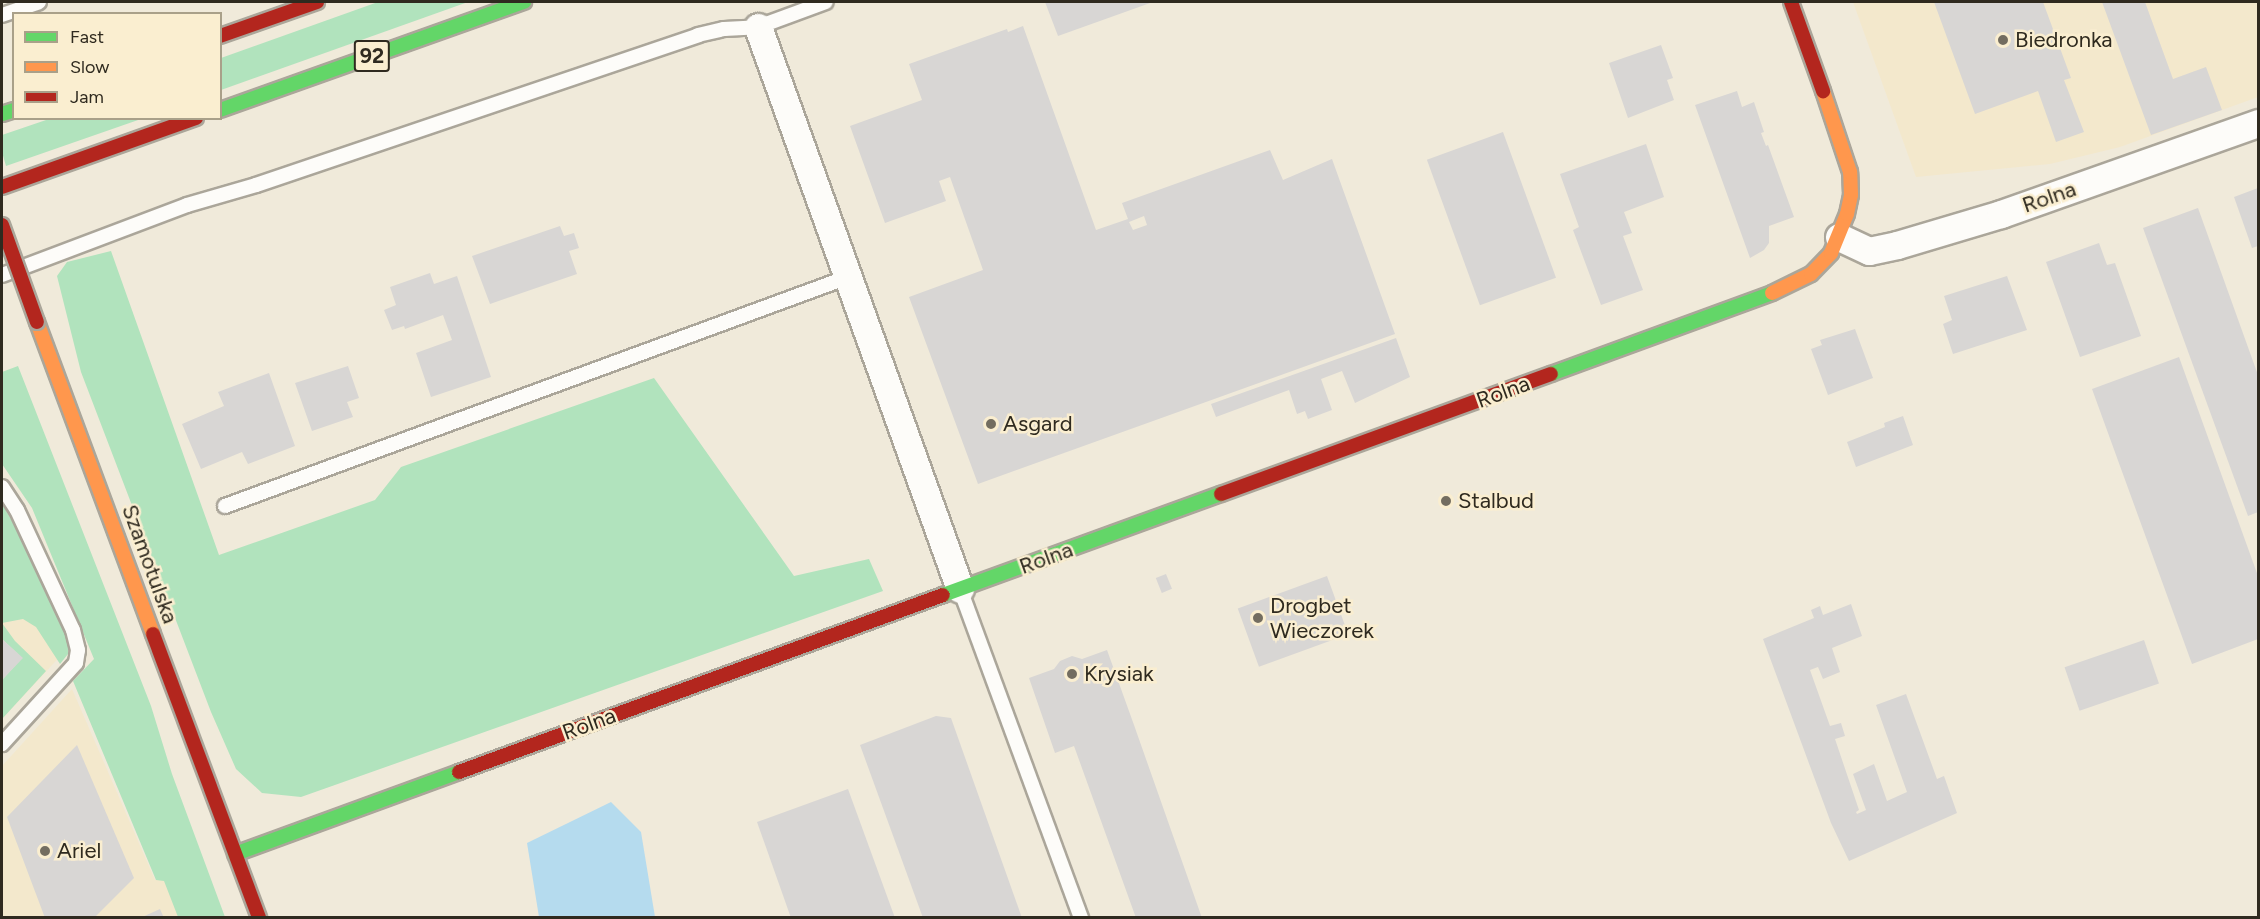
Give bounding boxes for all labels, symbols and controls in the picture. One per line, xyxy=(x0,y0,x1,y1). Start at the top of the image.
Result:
legend xyxy=(12,12,222,120)
text: Fast xyxy=(70,26,104,48)
place label: Biedronka xyxy=(2015,27,2113,53)
marker: Biedronka xyxy=(1996,33,2010,47)
road number: 92 xyxy=(352,38,392,74)
text: Slow xyxy=(70,56,109,78)
text: Jam xyxy=(70,86,104,108)
street label: Rolna xyxy=(2019,176,2079,218)
street label: Rolna xyxy=(1473,370,1533,414)
place label: Asgard xyxy=(1003,411,1073,437)
marker: Asgard xyxy=(984,417,998,431)
place label: Stalbud xyxy=(1458,488,1534,514)
marker: Stalbud xyxy=(1439,494,1453,508)
street label: Szamotulska xyxy=(116,501,184,627)
street label: Rolna xyxy=(1016,536,1076,580)
place label: Drogbet Wieczorek xyxy=(1270,592,1374,644)
marker: Drogbet Wieczorek xyxy=(1251,611,1265,625)
place label: Krysiak xyxy=(1084,661,1154,687)
marker: Krysiak xyxy=(1065,667,1079,681)
street label: Rolna xyxy=(559,702,619,746)
place label: Ariel xyxy=(57,838,101,864)
marker: Ariel xyxy=(38,844,52,858)

